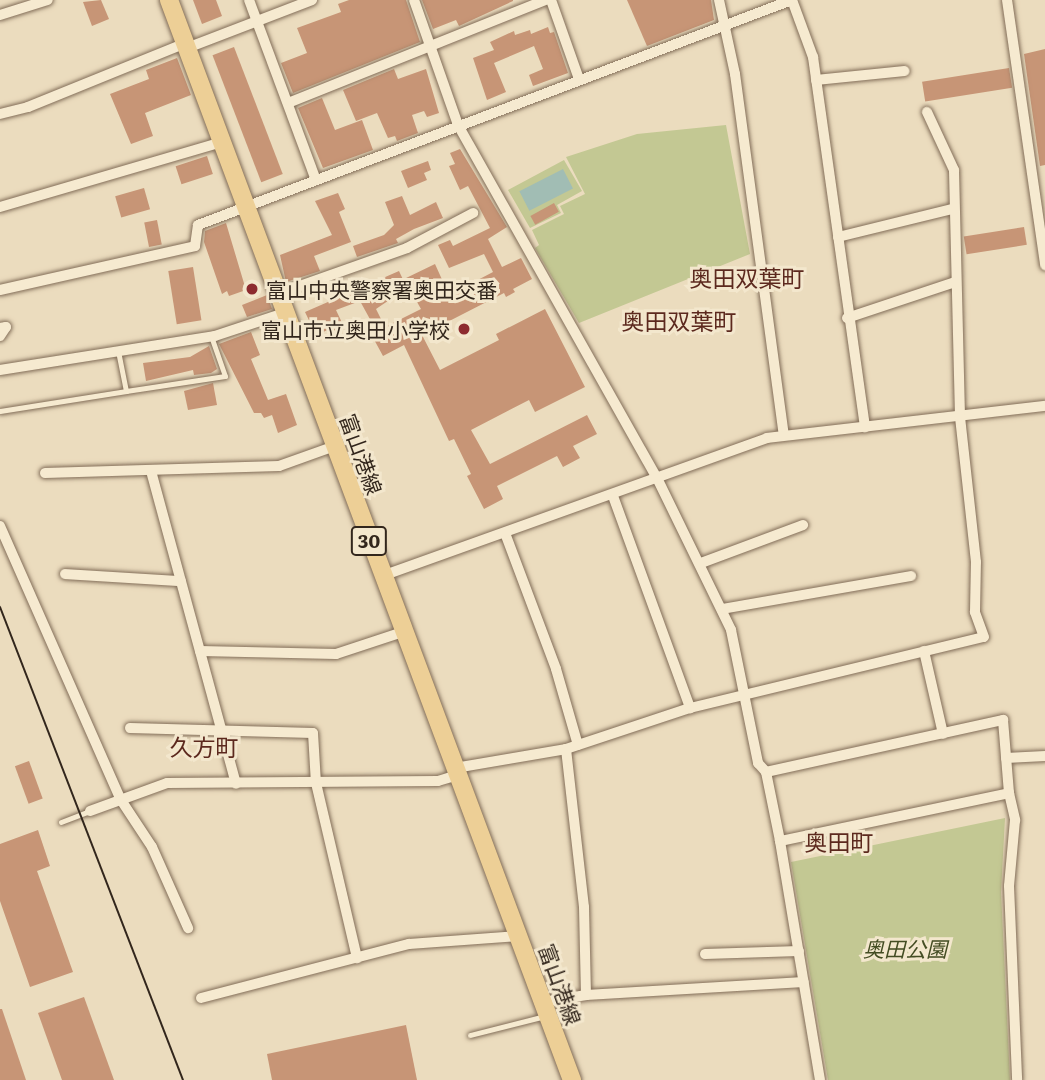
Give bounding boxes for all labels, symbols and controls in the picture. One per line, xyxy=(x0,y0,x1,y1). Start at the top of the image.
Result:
district label: 奥田双葉町 xyxy=(690,263,804,291)
place label: 富山中央警察署奥田交番 xyxy=(266,276,497,302)
marker: 富山中央警察署奥田交番 xyxy=(244,281,260,297)
district label: 奥田双葉町 xyxy=(622,306,736,334)
place label: 富山市立奥田小学校 xyxy=(261,316,450,342)
marker: 富山市立奥田小学校 xyxy=(456,321,472,337)
street label: 富山港線 xyxy=(336,410,388,498)
road number: 30 xyxy=(350,526,388,556)
district label: 久方町 xyxy=(170,732,238,760)
district label: 奥田町 xyxy=(805,827,873,855)
park label: 奥田公園 xyxy=(863,935,947,961)
street label: 富山港線 xyxy=(535,940,587,1028)

